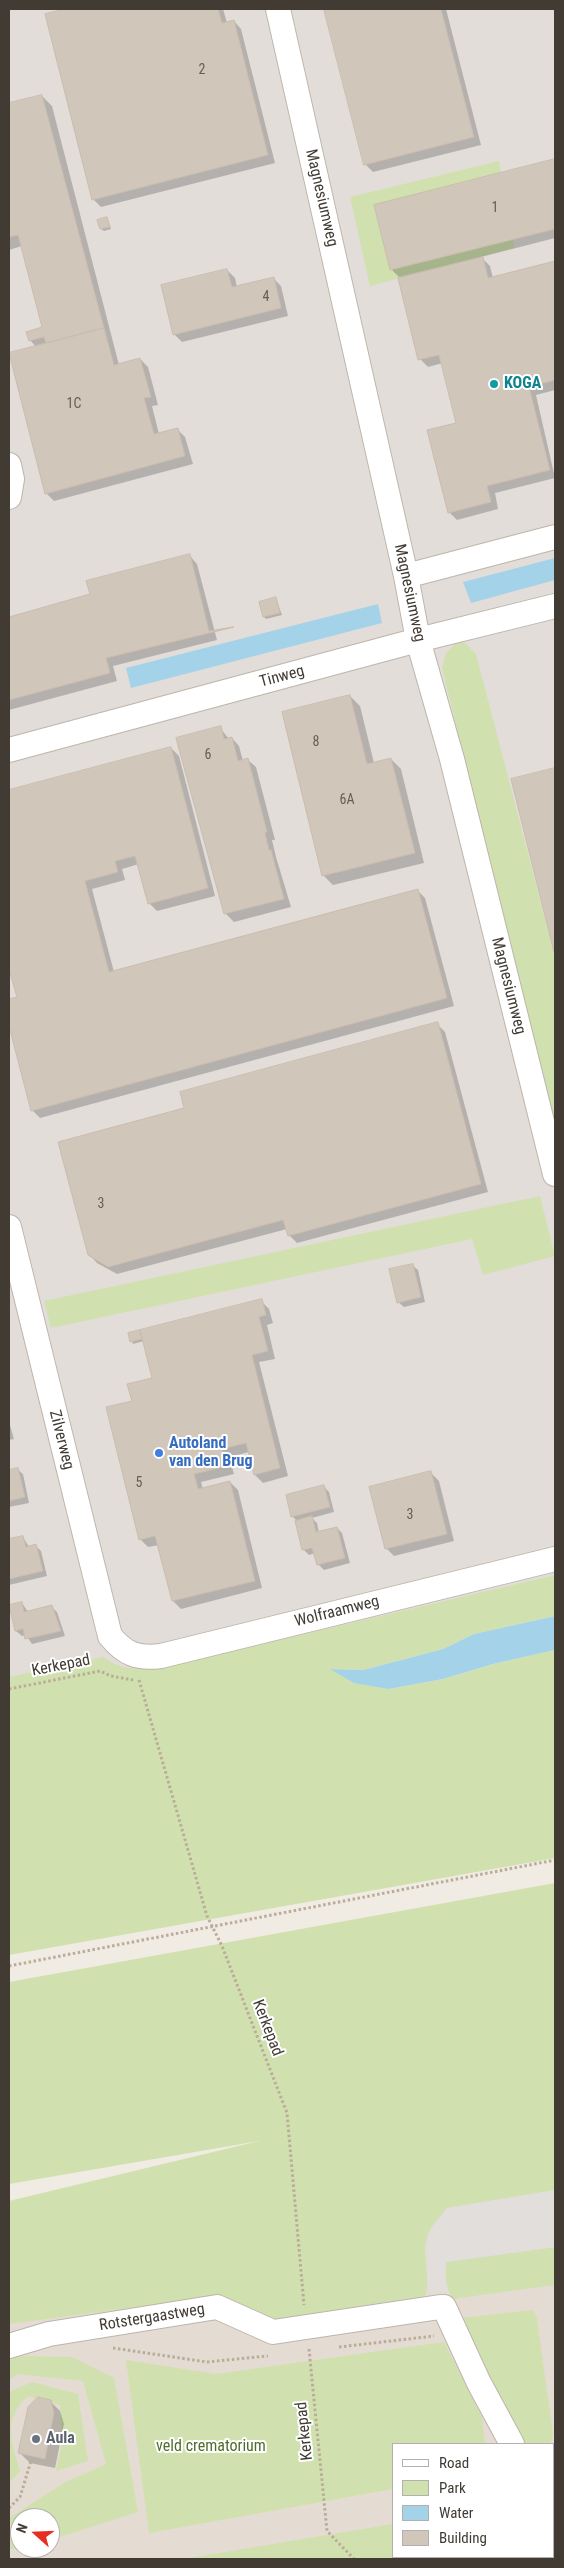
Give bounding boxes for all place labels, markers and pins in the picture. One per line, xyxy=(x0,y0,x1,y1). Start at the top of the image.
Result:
place label: KOGA xyxy=(504,374,541,394)
marker: KOGA xyxy=(488,378,500,390)
place label: Autoland van den Brug xyxy=(169,1434,253,1472)
marker: Autoland van den Brug xyxy=(153,1447,165,1459)
place label: Aula xyxy=(46,2429,75,2449)
marker: Aula xyxy=(30,2433,42,2445)

